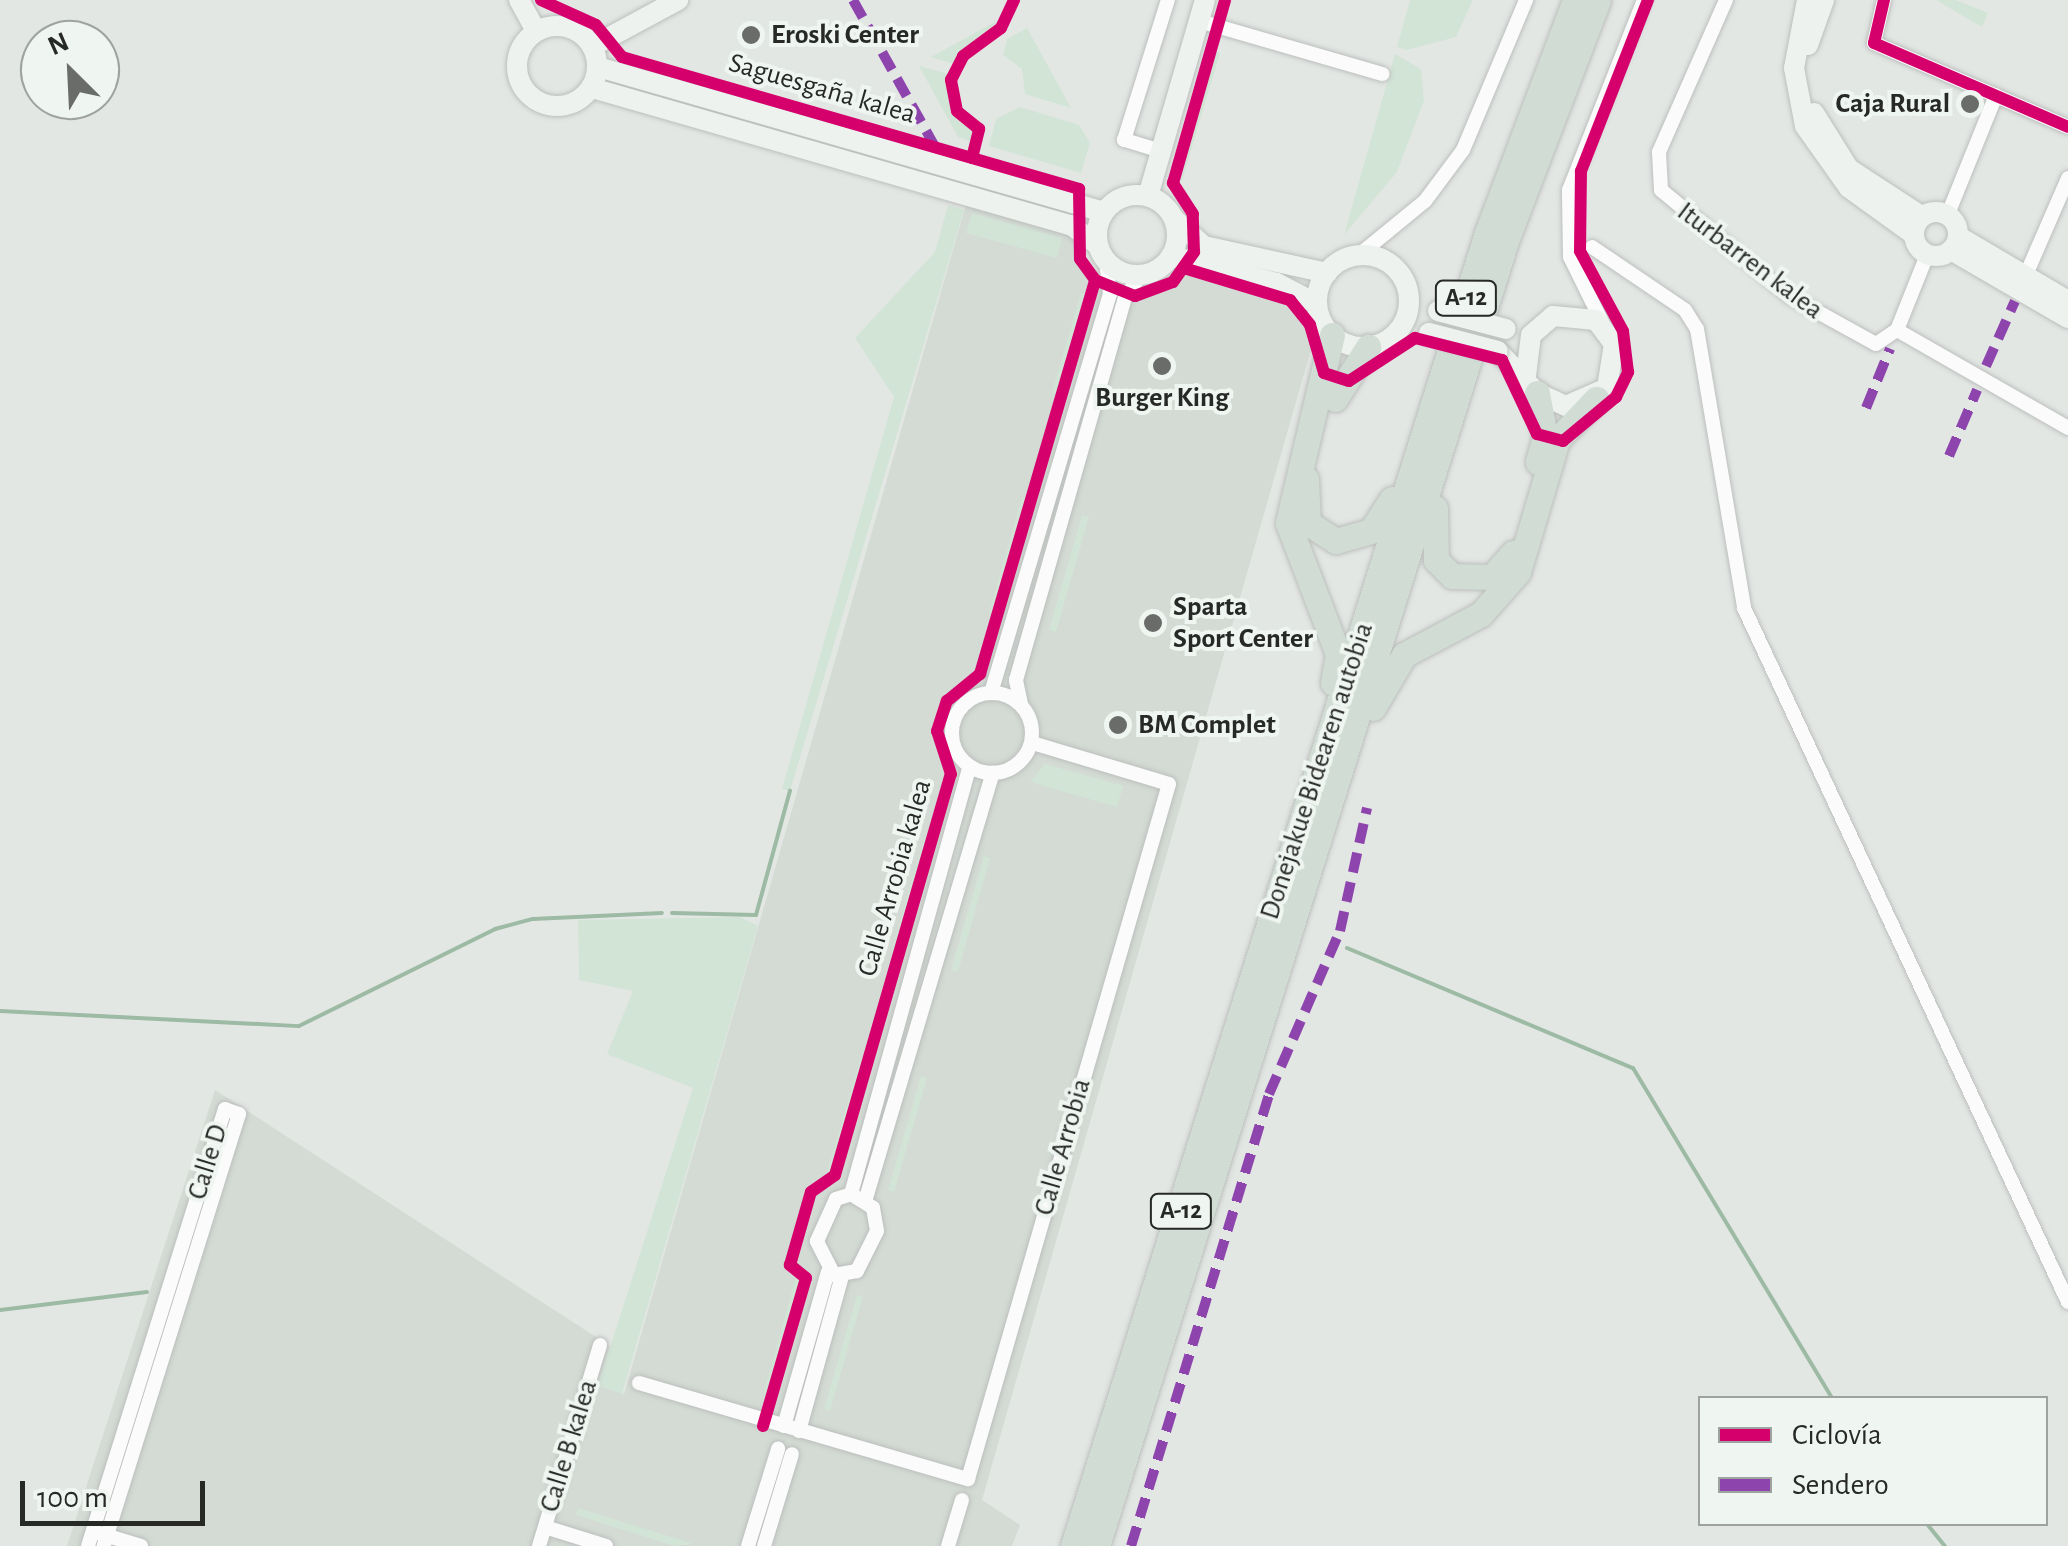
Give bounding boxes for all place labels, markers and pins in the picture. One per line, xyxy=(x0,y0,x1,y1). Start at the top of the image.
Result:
place label: Eroski Center xyxy=(771,18,919,52)
marker: Eroski Center xyxy=(740,24,762,46)
place label: Caja Rural xyxy=(1836,87,1950,121)
marker: Caja Rural xyxy=(1959,93,1981,115)
marker: Burger King xyxy=(1151,355,1173,377)
place label: Burger King xyxy=(1095,381,1229,415)
place label: Sparta Sport Center xyxy=(1173,590,1313,656)
marker: Sparta Sport Center xyxy=(1142,612,1164,634)
place label: BM Complet xyxy=(1138,708,1276,742)
marker: BM Complet xyxy=(1107,714,1129,736)

